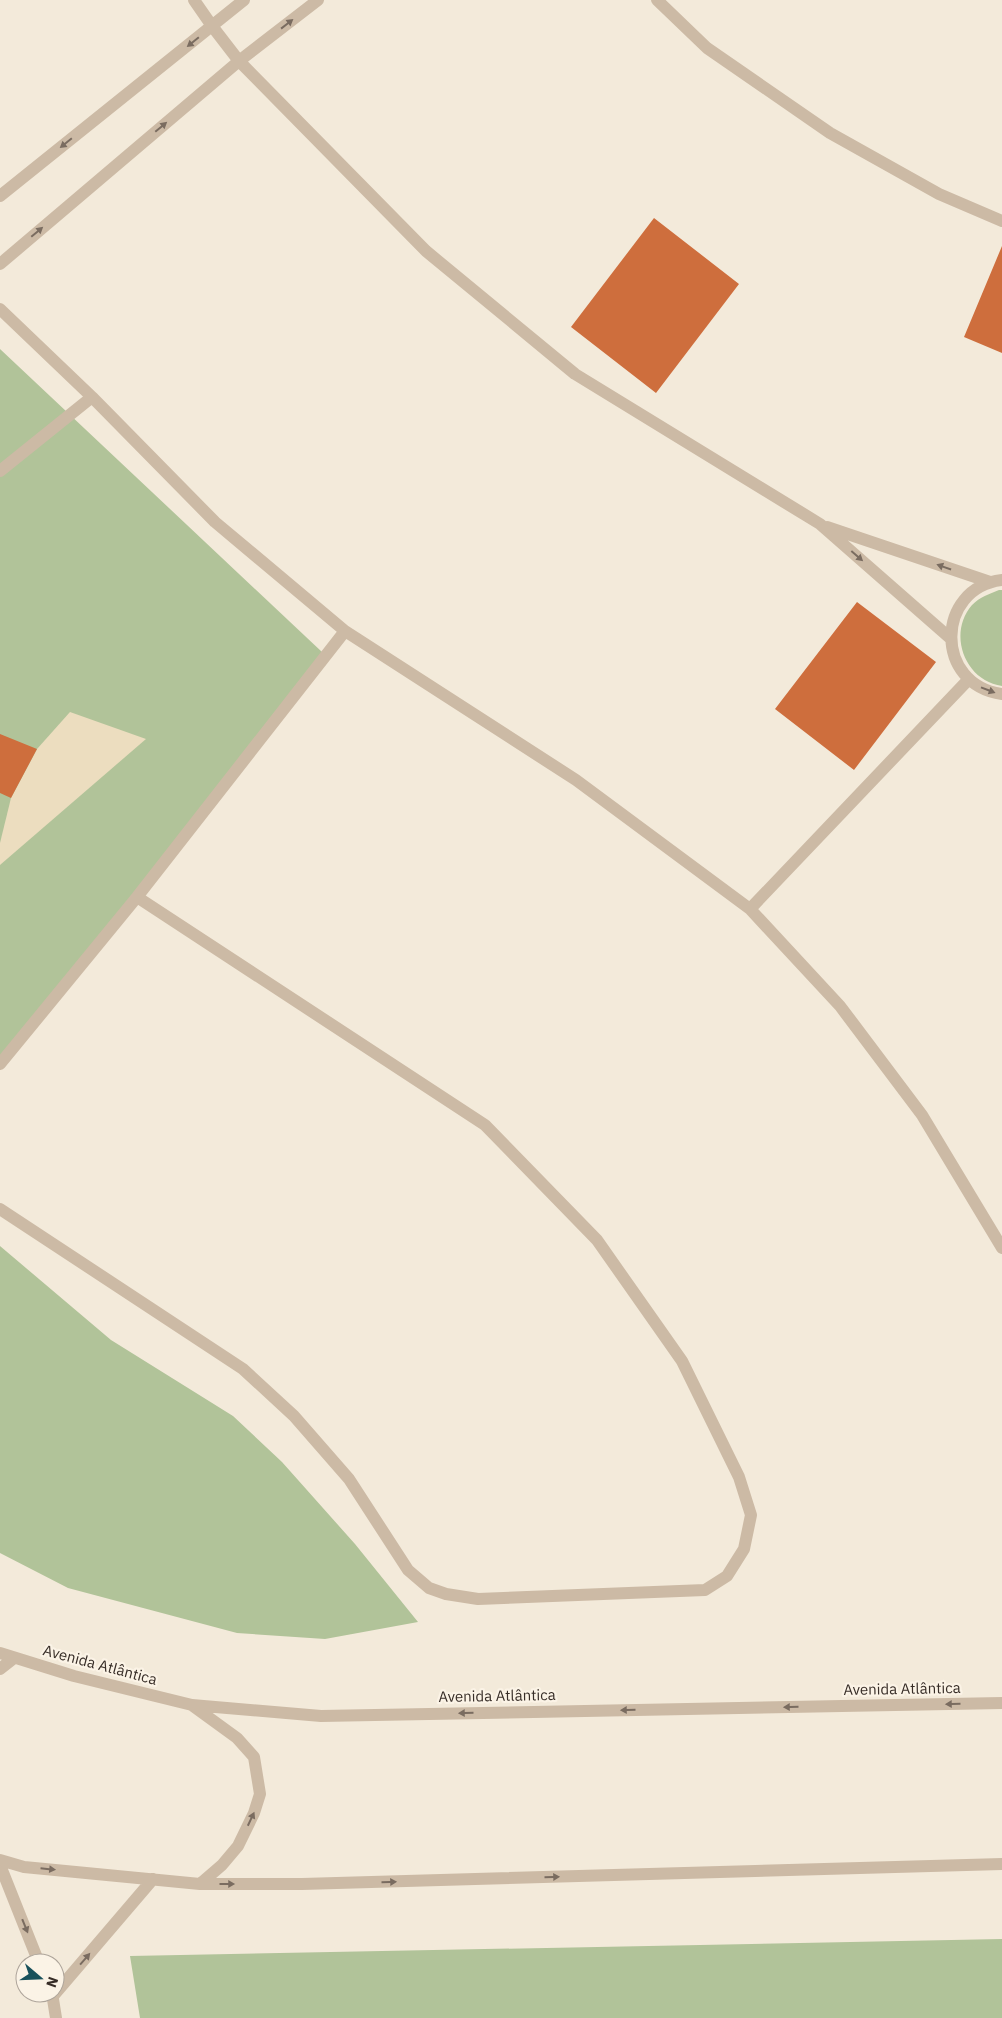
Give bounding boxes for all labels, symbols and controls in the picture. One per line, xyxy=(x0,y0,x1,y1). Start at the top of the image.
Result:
one-way arrow xyxy=(280,19,293,29)
one-way arrow xyxy=(186,36,199,47)
one-way arrow xyxy=(155,122,167,133)
one-way arrow xyxy=(60,138,73,149)
one-way arrow xyxy=(30,227,43,238)
one-way arrow xyxy=(850,550,862,562)
one-way arrow xyxy=(936,562,951,570)
one-way arrow xyxy=(981,686,996,694)
street label: Avenida Atlântica xyxy=(41,1640,159,1689)
street label: Avenida Atlântica xyxy=(843,1678,961,1699)
street label: Avenida Atlântica xyxy=(438,1685,556,1706)
one-way arrow xyxy=(945,1701,961,1709)
one-way arrow xyxy=(783,1703,799,1711)
one-way arrow xyxy=(620,1706,636,1714)
one-way arrow xyxy=(458,1709,474,1717)
one-way arrow xyxy=(248,1812,256,1826)
one-way arrow xyxy=(40,1865,56,1873)
one-way arrow xyxy=(544,1873,560,1881)
one-way arrow xyxy=(382,1877,398,1885)
one-way arrow xyxy=(219,1880,235,1888)
one-way arrow xyxy=(21,1919,29,1934)
north arrow xyxy=(15,1953,65,2003)
one-way arrow xyxy=(79,1953,90,1966)
text: N xyxy=(42,1975,62,1990)

